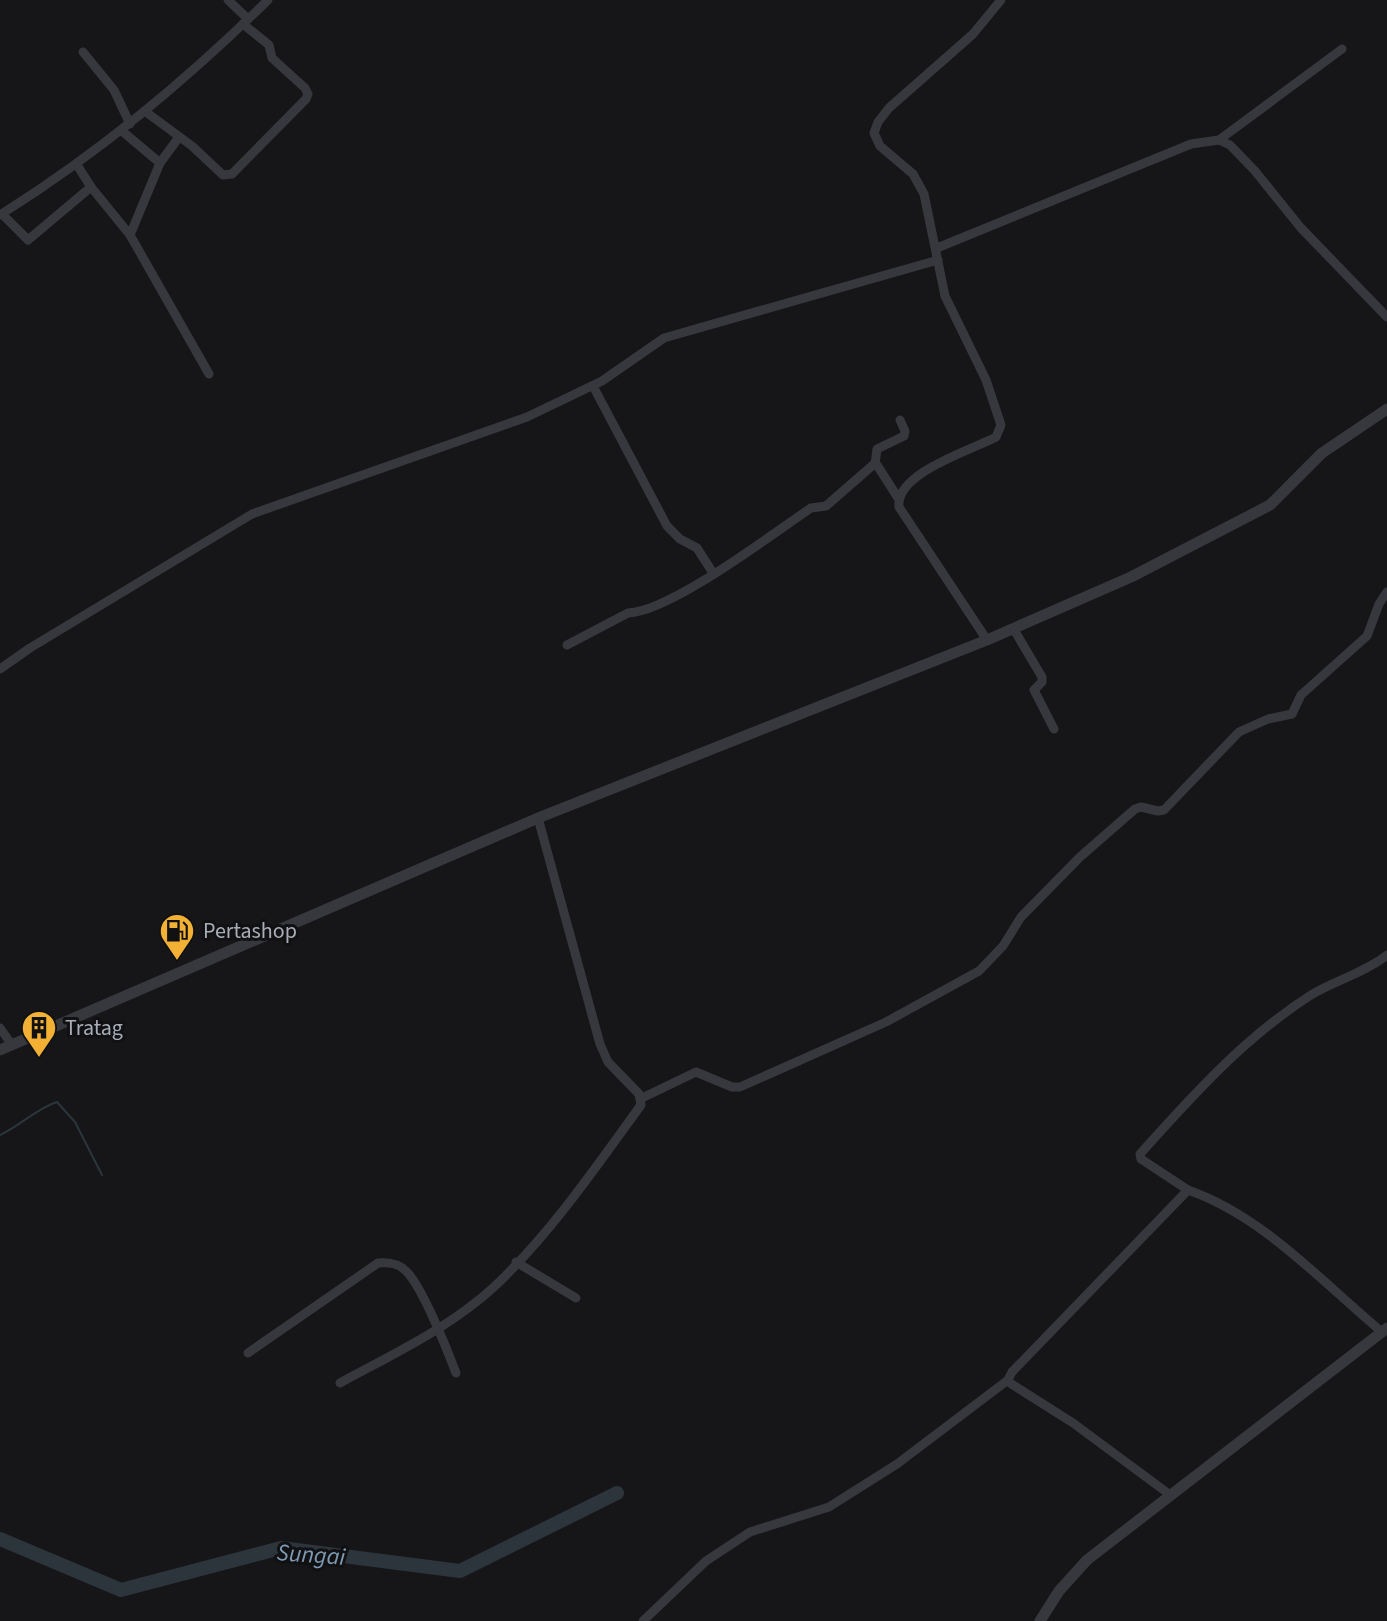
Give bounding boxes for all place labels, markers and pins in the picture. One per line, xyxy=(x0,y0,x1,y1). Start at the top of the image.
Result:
fuel station icon: Pertashop xyxy=(158,912,196,962)
place label: Pertashop xyxy=(203,915,297,947)
building icon: Tratag xyxy=(20,1009,58,1059)
place label: Tratag xyxy=(65,1012,123,1044)

